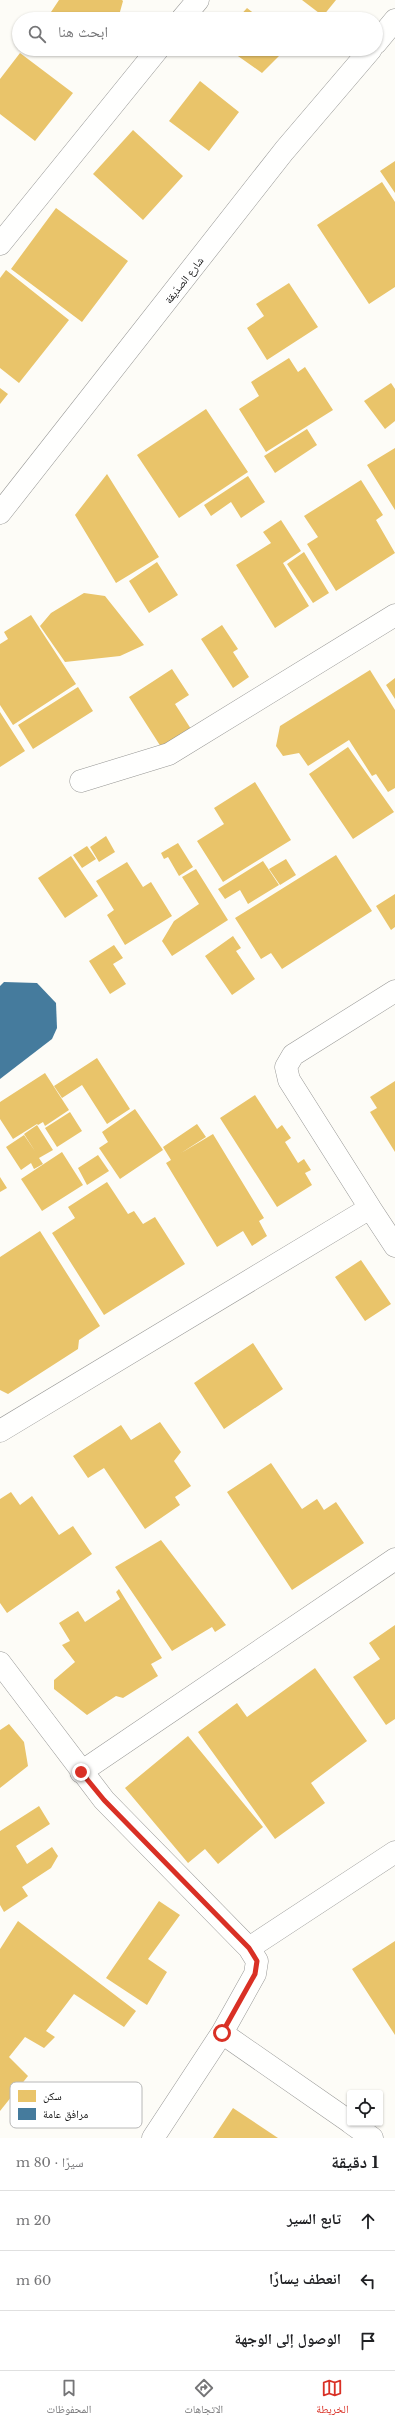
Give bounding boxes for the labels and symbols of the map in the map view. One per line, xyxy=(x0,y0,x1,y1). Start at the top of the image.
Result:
street label: شارع الصدّيقة xyxy=(161,254,207,306)
route end xyxy=(72,1763,90,1781)
route start xyxy=(213,2024,231,2042)
legend xyxy=(10,2082,142,2128)
text: سكن xyxy=(43,2089,62,2103)
text: مرافق عامة xyxy=(43,2107,88,2121)

